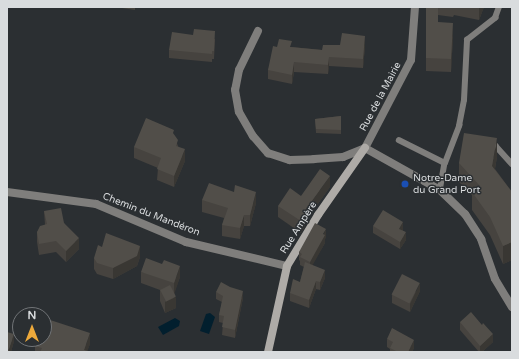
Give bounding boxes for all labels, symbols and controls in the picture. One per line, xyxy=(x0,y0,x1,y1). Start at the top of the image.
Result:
street label: Rue de la Mairie xyxy=(358,60,404,134)
place label: Notre-Dame du Grand Port xyxy=(413,172,480,196)
marker: Notre-Dame du Grand Port xyxy=(400,179,410,189)
street label: Chemin du Mandéron xyxy=(101,191,201,239)
street label: Rue Ampère xyxy=(278,200,320,256)
north arrow xyxy=(12,307,52,347)
text: N xyxy=(28,309,36,322)

